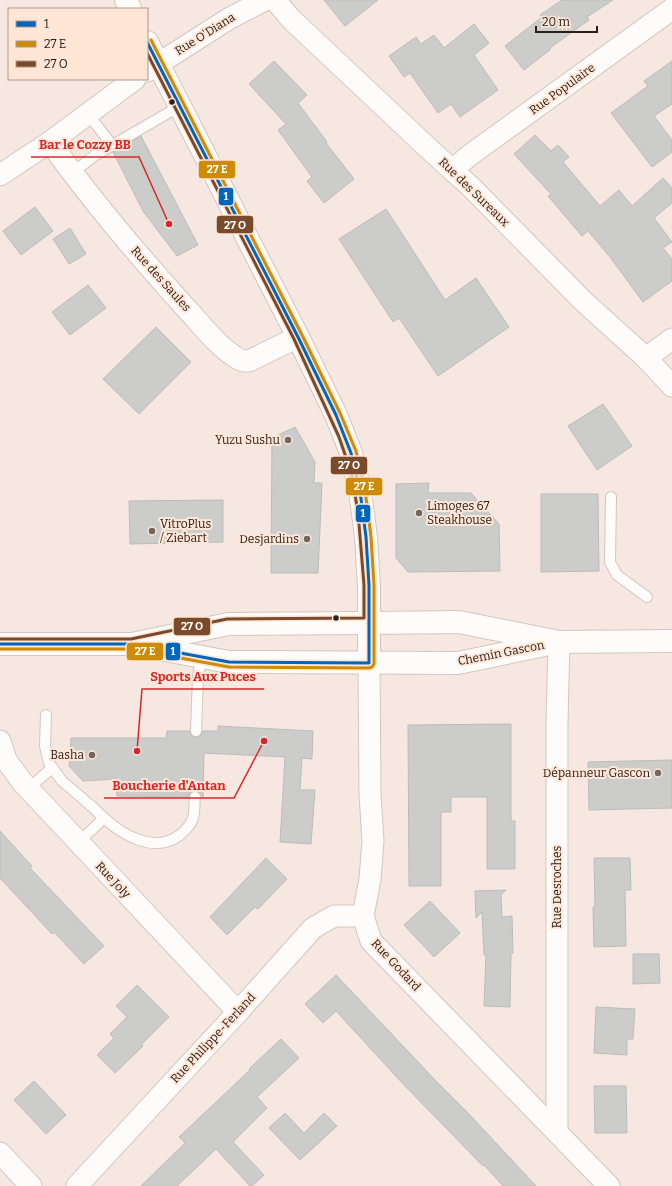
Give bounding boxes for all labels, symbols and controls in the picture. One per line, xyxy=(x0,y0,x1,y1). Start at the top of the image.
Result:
legend xyxy=(8,8,148,80)
scale bar xyxy=(536,8,597,34)
street label: Rue O'Diana xyxy=(172,10,238,58)
text: 20 m xyxy=(542,15,571,29)
text: 1 xyxy=(44,17,49,31)
text: 27 E xyxy=(44,37,66,51)
text: 27 O xyxy=(44,57,68,71)
street label: Rue Populaire xyxy=(527,61,597,117)
unlabelled marker xyxy=(167,97,177,107)
callout: Bar le Cozzy BB xyxy=(31,132,139,157)
text: Bar le Cozzy BB xyxy=(39,137,131,152)
street label: Rue des Sureaux xyxy=(436,155,512,229)
line badge: 27 E xyxy=(198,160,236,179)
text: 27 E xyxy=(207,163,228,176)
line badge: 1 xyxy=(218,187,234,206)
text: 1 xyxy=(224,190,229,203)
line badge: 27 O xyxy=(216,215,254,234)
text: 27 O xyxy=(224,219,246,232)
street label: Rue des Saules xyxy=(128,244,194,315)
place label: Yuzu Sushu xyxy=(215,433,281,447)
marker: Yuzu Sushu xyxy=(283,435,293,445)
line badge: 27 O xyxy=(330,456,368,475)
text: 27 O xyxy=(338,459,360,472)
line badge: 27 E xyxy=(345,477,383,496)
text: 27 E xyxy=(354,480,375,493)
place label: Limoges 67 Steakhouse xyxy=(427,499,492,527)
line badge: 1 xyxy=(355,504,371,523)
text: 1 xyxy=(361,507,366,520)
marker: Limoges 67 Steakhouse xyxy=(414,508,424,518)
place label: VitroPlus / Ziebart xyxy=(160,517,212,545)
marker: VitroPlus / Ziebart xyxy=(147,526,157,536)
place label: Desjardins xyxy=(239,532,299,546)
marker: Desjardins xyxy=(302,534,312,544)
unlabelled marker xyxy=(331,613,341,623)
line badge: 27 O xyxy=(173,617,211,636)
text: 27 O xyxy=(181,620,203,633)
street label: Chemin Gascon xyxy=(457,638,546,668)
line badge: 27 E xyxy=(126,642,164,661)
line badge: 1 xyxy=(165,642,181,661)
text: 27 E xyxy=(135,645,156,658)
text: 1 xyxy=(171,645,176,658)
callout: Sports Aux Puces xyxy=(142,664,264,689)
text: Sports Aux Puces xyxy=(150,669,256,684)
place label: Basha xyxy=(50,748,84,762)
marker: Basha xyxy=(87,750,97,760)
place label: Dépanneur Gascon xyxy=(543,766,650,780)
marker: Dépanneur Gascon xyxy=(653,768,663,778)
callout: Boucherie d'Antan xyxy=(104,773,234,798)
text: Boucherie d'Antan xyxy=(112,778,226,793)
street label: Rue Desroches xyxy=(550,845,564,928)
street label: Rue Joly xyxy=(93,859,134,901)
street label: Rue Godard xyxy=(369,936,423,994)
street label: Rue Philippe-Ferland xyxy=(168,990,258,1086)

